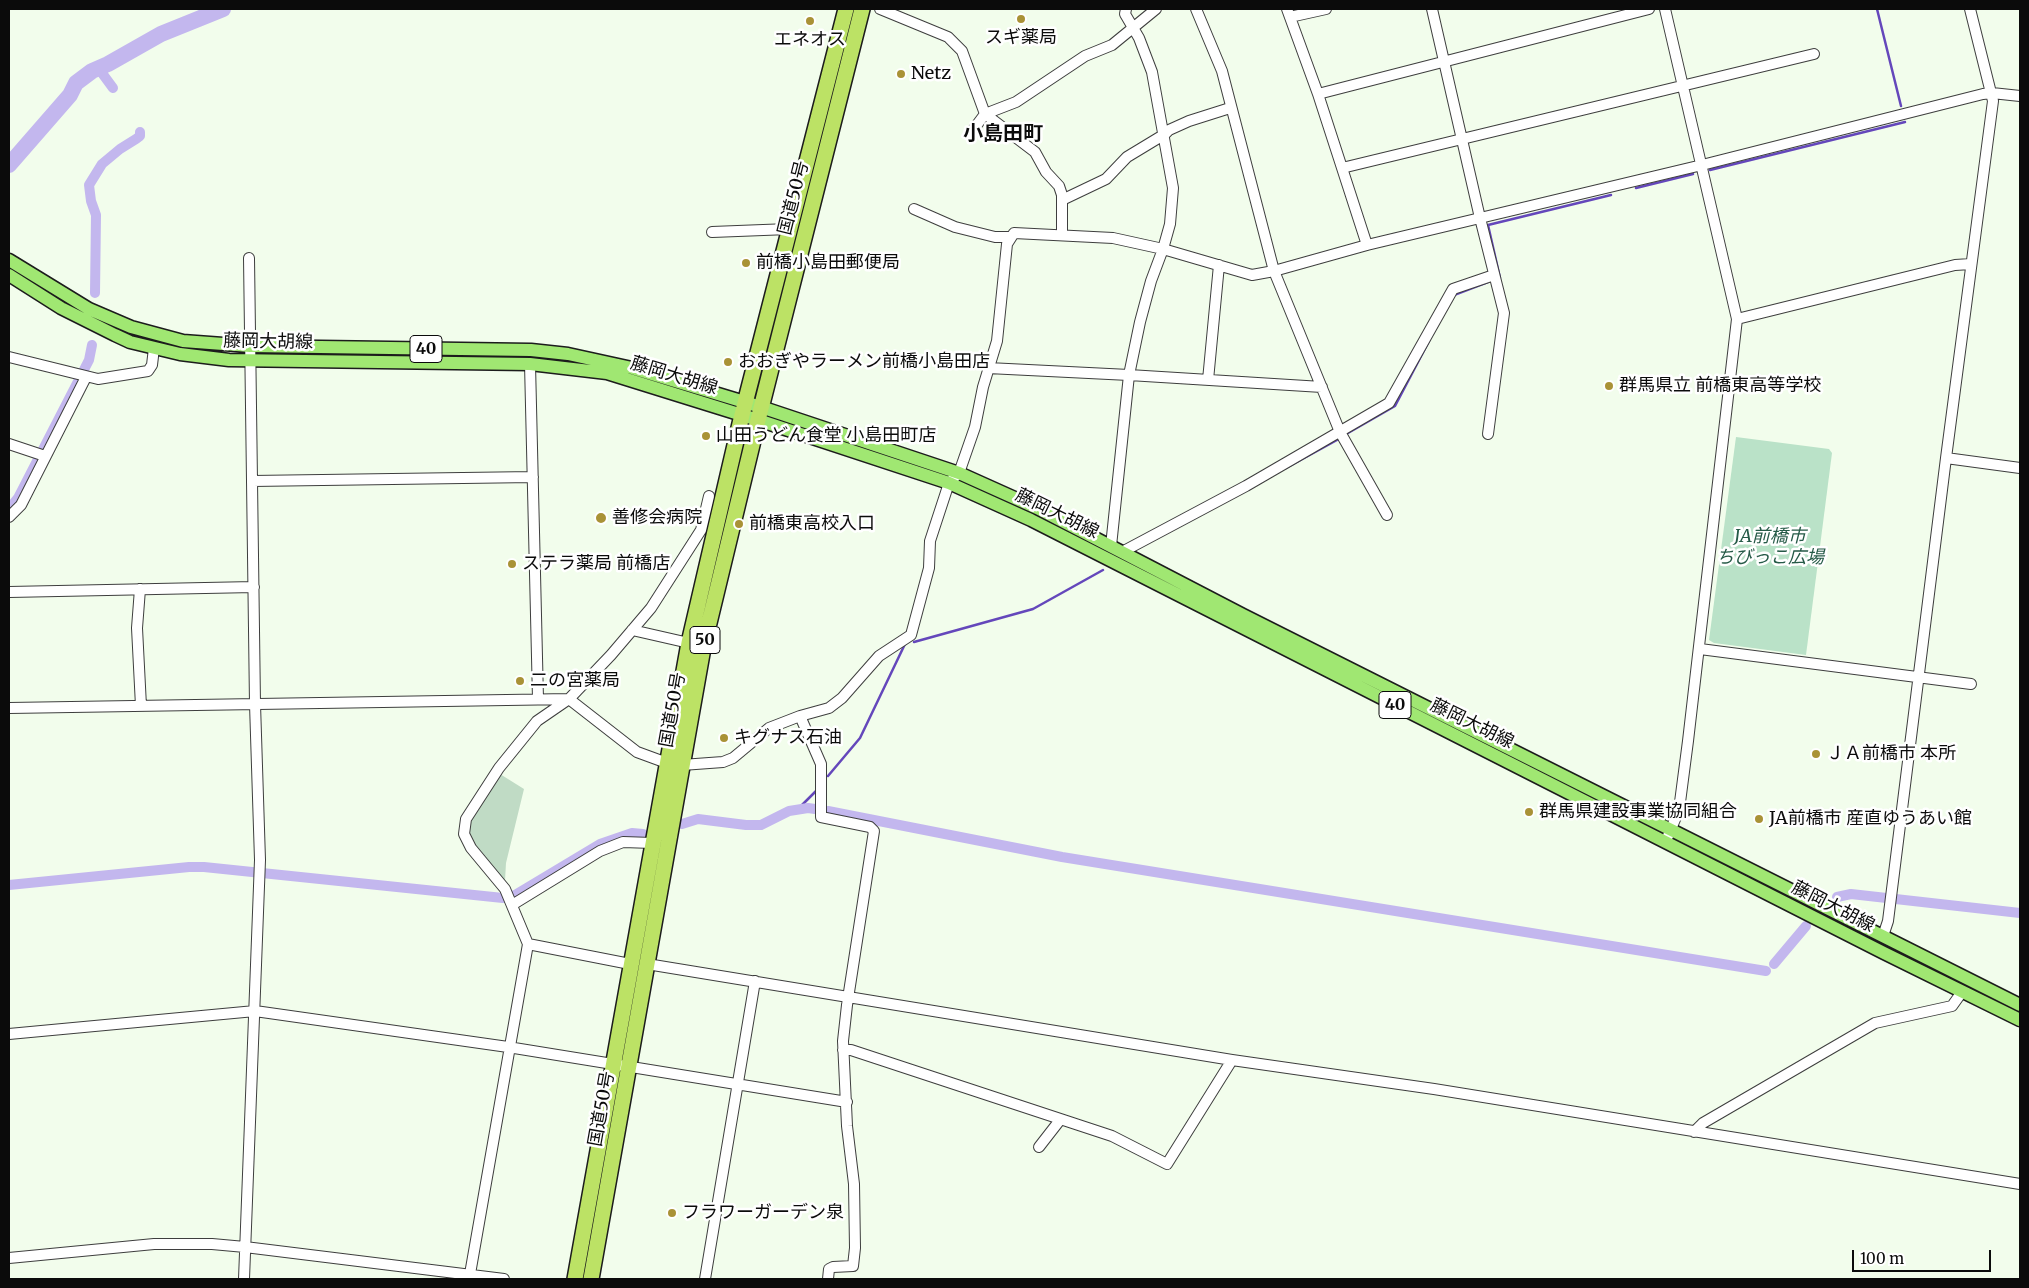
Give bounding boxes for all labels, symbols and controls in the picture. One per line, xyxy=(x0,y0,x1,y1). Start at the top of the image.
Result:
marker: スギ薬局 xyxy=(1015,13,1027,25)
marker: エネオス xyxy=(804,15,816,27)
place label: スギ薬局 xyxy=(985,27,1057,49)
place label: エネオス xyxy=(774,29,846,51)
place label: Netz xyxy=(911,63,951,85)
marker: Netz xyxy=(895,68,907,80)
district label: 小島田町 xyxy=(963,122,1043,146)
street label: 国道50号 xyxy=(774,159,814,237)
place label: 前橋小島田郵便局 xyxy=(756,252,900,274)
marker: 前橋小島田郵便局 xyxy=(740,257,752,269)
street label: 藤岡大胡線 xyxy=(223,330,313,354)
road number: 40 xyxy=(410,336,442,362)
place label: おおぎやラーメン前橋小島田店 xyxy=(738,351,990,373)
street label: 藤岡大胡線 xyxy=(628,353,720,399)
marker: おおぎやラーメン前橋小島田店 xyxy=(722,356,734,368)
place label: 群馬県立 前橋東高等学校 xyxy=(1619,375,1821,397)
marker: 群馬県立 前橋東高等学校 xyxy=(1603,380,1615,392)
place label: 山田うどん食堂 小島田町店 xyxy=(716,425,936,447)
marker: 山田うどん食堂 小島田町店 xyxy=(700,430,712,442)
street label: 藤岡大胡線 xyxy=(1012,485,1102,543)
place label: 善修会病院 xyxy=(612,507,702,529)
marker: 善修会病院 xyxy=(594,511,608,525)
place label: 前橋東高校入口 xyxy=(749,513,875,535)
marker: 前橋東高校入口 xyxy=(733,518,745,530)
park label: JA前橋市 ちびっこ広場 xyxy=(1716,526,1824,568)
place label: ステラ薬局 前橋店 xyxy=(522,553,670,575)
marker: ステラ薬局 前橋店 xyxy=(506,558,518,570)
road number: 50 xyxy=(690,626,720,654)
place label: 二の宮薬局 xyxy=(530,670,620,692)
street label: 国道50号 xyxy=(656,671,690,749)
marker: 二の宮薬局 xyxy=(514,675,526,687)
road number: 40 xyxy=(1379,692,1411,718)
street label: 藤岡大胡線 xyxy=(1427,695,1517,753)
place label: キグナス石油 xyxy=(734,727,842,749)
marker: キグナス石油 xyxy=(718,732,730,744)
place label: ＪＡ前橋市 本所 xyxy=(1826,743,1956,765)
marker: ＪＡ前橋市 本所 xyxy=(1810,748,1822,760)
place label: 群馬県建設事業協同組合 xyxy=(1539,801,1737,823)
marker: 群馬県建設事業協同組合 xyxy=(1523,806,1535,818)
place label: JA前橋市 産直ゆうあい館 xyxy=(1769,808,1972,830)
marker: JA前橋市 産直ゆうあい館 xyxy=(1753,813,1765,825)
street label: 藤岡大胡線 xyxy=(1788,877,1878,937)
street label: 国道50号 xyxy=(585,1070,619,1148)
place label: フラワーガーデン泉 xyxy=(682,1202,844,1224)
marker: フラワーガーデン泉 xyxy=(666,1207,678,1219)
scale bar xyxy=(1854,1240,1993,1272)
text: 100 m xyxy=(1860,1249,1904,1268)

